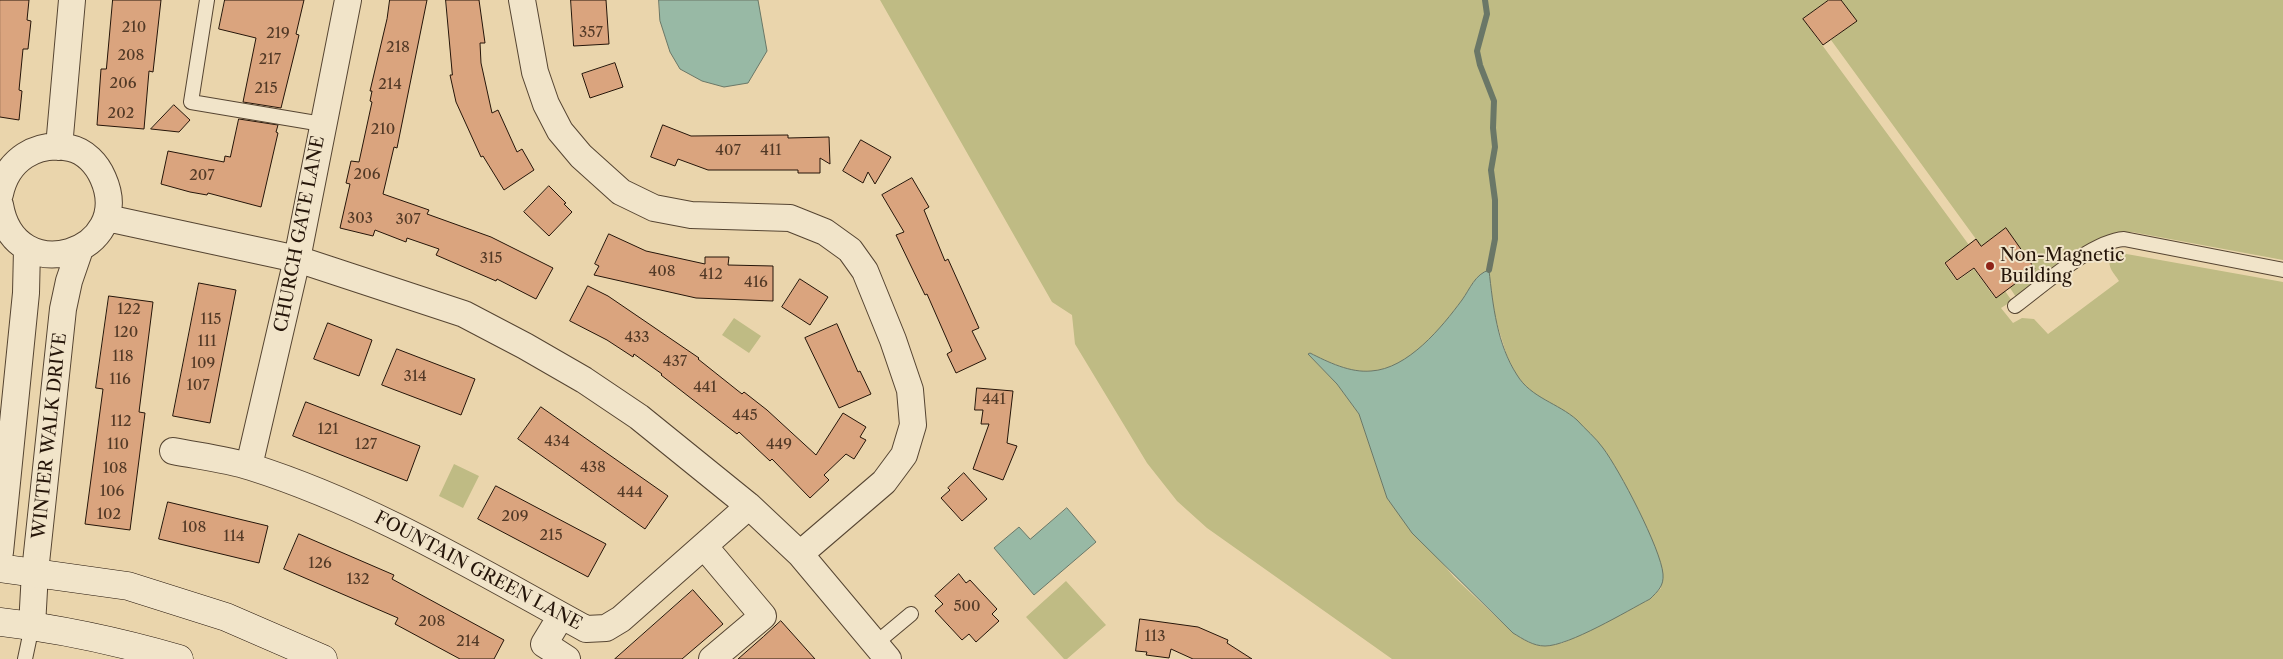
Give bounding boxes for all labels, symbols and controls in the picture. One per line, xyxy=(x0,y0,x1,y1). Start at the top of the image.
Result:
house number: 210 xyxy=(122,19,146,37)
house number: 357 xyxy=(579,24,603,42)
house number: 219 xyxy=(266,25,290,43)
house number: 218 xyxy=(386,39,410,57)
house number: 208 xyxy=(117,47,145,65)
house number: 217 xyxy=(259,51,281,69)
house number: 206 xyxy=(110,75,136,93)
house number: 214 xyxy=(378,76,402,94)
house number: 215 xyxy=(254,80,278,98)
house number: 202 xyxy=(108,105,134,123)
house number: 210 xyxy=(371,121,395,139)
street label: CHURCH GATE LANE xyxy=(270,134,330,334)
house number: 407 xyxy=(715,142,741,160)
house number: 411 xyxy=(760,142,782,160)
house number: 206 xyxy=(354,166,380,184)
house number: 207 xyxy=(189,167,215,185)
house number: 303 xyxy=(347,210,373,228)
house number: 307 xyxy=(395,211,421,229)
place label: Non-Magnetic Building xyxy=(2000,245,2124,288)
house number: 315 xyxy=(480,250,502,268)
marker: Non-Magnetic Building xyxy=(1984,260,1996,272)
house number: 408 xyxy=(648,263,676,281)
house number: 412 xyxy=(699,266,723,284)
house number: 416 xyxy=(744,274,768,292)
house number: 122 xyxy=(117,301,141,319)
house number: 115 xyxy=(201,311,221,329)
house number: 120 xyxy=(114,324,138,342)
house number: 433 xyxy=(624,329,650,347)
street label: WINTER WALK DRIVE xyxy=(28,332,72,540)
house number: 111 xyxy=(198,333,216,351)
house number: 118 xyxy=(112,348,134,366)
house number: 437 xyxy=(663,353,687,371)
house number: 109 xyxy=(191,355,215,373)
house number: 314 xyxy=(403,368,427,386)
house number: 116 xyxy=(109,371,131,389)
house number: 107 xyxy=(186,377,210,395)
house number: 441 xyxy=(693,379,717,397)
house number: 441 xyxy=(982,391,1006,409)
house number: 445 xyxy=(732,407,758,425)
house number: 112 xyxy=(110,413,132,431)
house number: 121 xyxy=(317,421,339,439)
house number: 434 xyxy=(544,433,570,451)
house number: 110 xyxy=(107,436,129,454)
house number: 127 xyxy=(355,436,377,454)
house number: 449 xyxy=(766,436,792,454)
house number: 438 xyxy=(580,459,606,477)
house number: 108 xyxy=(103,460,127,478)
house number: 106 xyxy=(100,483,124,501)
house number: 444 xyxy=(617,484,643,502)
house number: 102 xyxy=(97,506,121,524)
street label: FOUNTAIN GREEN LANE xyxy=(371,507,585,635)
house number: 209 xyxy=(502,508,528,526)
house number: 108 xyxy=(182,519,206,537)
house number: 215 xyxy=(539,527,563,545)
house number: 114 xyxy=(223,528,245,546)
house number: 126 xyxy=(308,555,332,573)
house number: 132 xyxy=(346,571,370,589)
house number: 500 xyxy=(953,598,981,616)
house number: 208 xyxy=(418,613,446,631)
house number: 113 xyxy=(1145,628,1165,646)
house number: 214 xyxy=(456,633,480,651)

